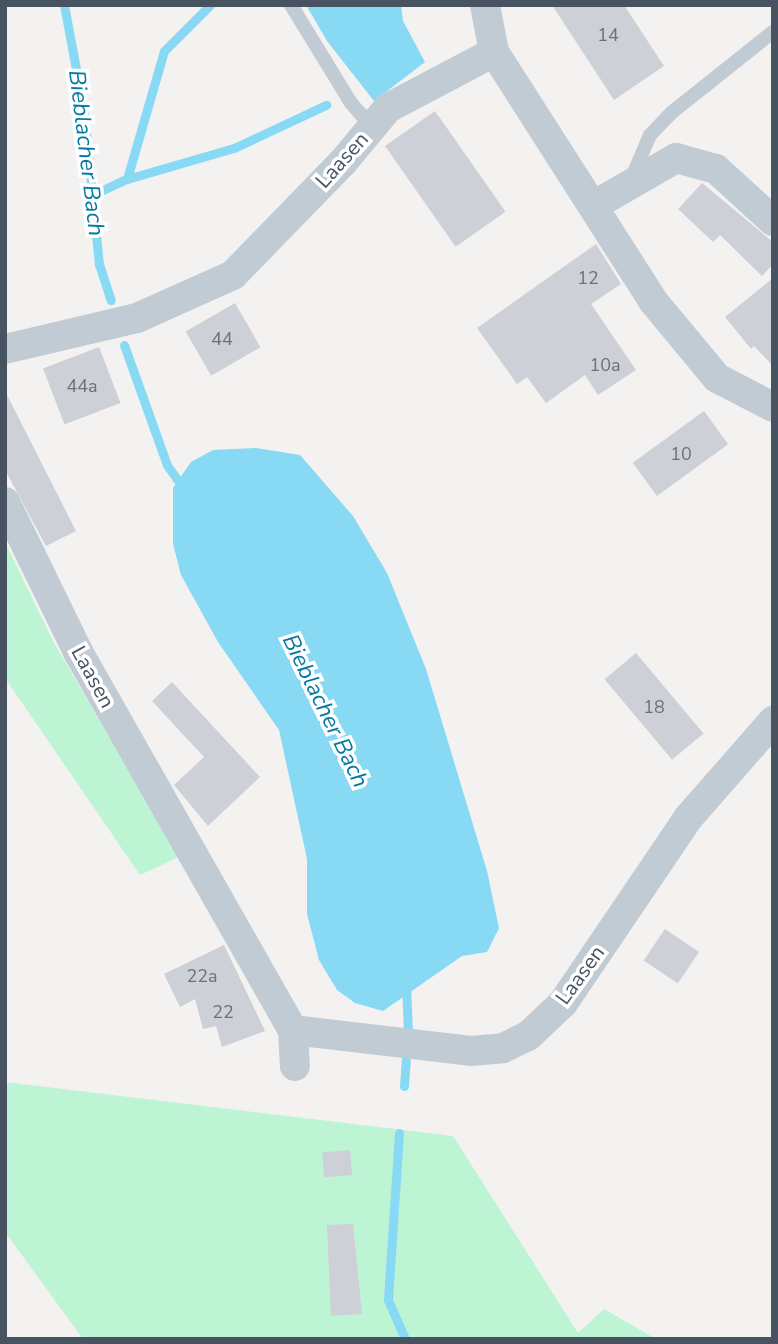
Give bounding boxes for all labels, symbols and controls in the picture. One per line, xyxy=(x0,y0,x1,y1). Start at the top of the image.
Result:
house number: 14 xyxy=(597,24,619,46)
water label: Bieblacher Bach xyxy=(62,68,110,238)
street label: Laasen xyxy=(310,127,374,193)
house number: 12 xyxy=(577,267,599,289)
house number: 44 xyxy=(211,328,233,350)
house number: 10a xyxy=(589,354,621,376)
house number: 44a xyxy=(66,375,98,397)
house number: 10 xyxy=(670,443,692,465)
water label: Bieblacher Bach xyxy=(276,630,374,792)
street label: Laasen xyxy=(66,642,120,712)
house number: 18 xyxy=(643,696,665,718)
street label: Laasen xyxy=(550,941,610,1009)
house number: 22a xyxy=(186,965,218,987)
house number: 22 xyxy=(212,1001,234,1023)

